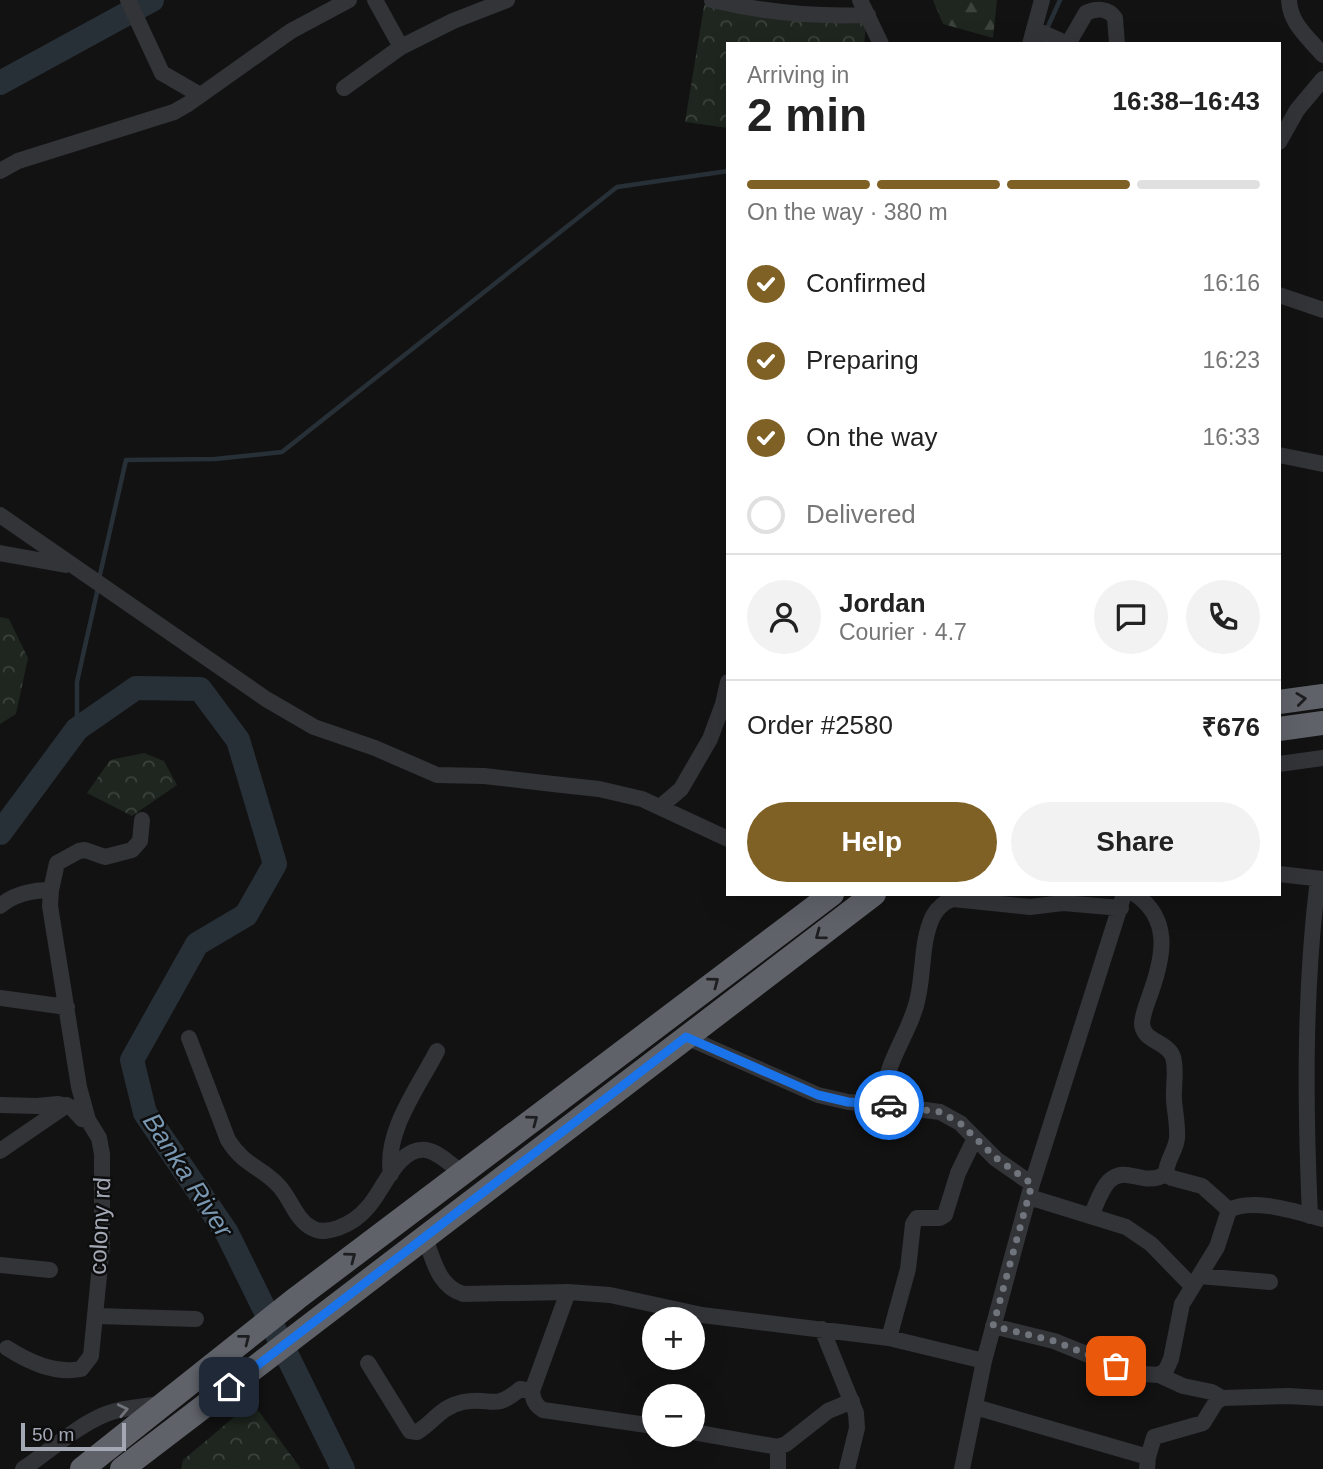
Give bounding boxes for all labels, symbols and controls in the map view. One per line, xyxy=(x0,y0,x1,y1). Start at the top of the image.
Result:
text: Arriving in xyxy=(747,62,849,88)
text: 16:38–16:43 xyxy=(1113,86,1260,116)
text: 2 min xyxy=(747,89,867,141)
text: On the way · 380 m xyxy=(747,199,948,225)
icon: check xyxy=(747,265,785,303)
text: Confirmed xyxy=(806,268,926,298)
text: 16:16 xyxy=(1202,270,1260,296)
icon: check xyxy=(747,342,785,380)
text: Preparing xyxy=(806,345,919,375)
text: 16:23 xyxy=(1202,347,1260,373)
icon: check xyxy=(747,419,785,457)
text: On the way xyxy=(806,422,938,452)
text: 16:33 xyxy=(1202,424,1260,450)
text: Delivered xyxy=(806,499,916,529)
button: person xyxy=(747,580,821,654)
button: chat xyxy=(1094,580,1168,654)
button: phone xyxy=(1186,580,1260,654)
text: Jordan xyxy=(839,588,926,618)
text: Courier · 4.7 xyxy=(839,619,967,645)
one-way arrow xyxy=(1295,691,1307,706)
text: Order #2580 xyxy=(747,710,893,740)
text: ₹676 xyxy=(1202,712,1260,742)
button: Help xyxy=(747,802,997,882)
button: Share xyxy=(1011,802,1260,882)
one-way arrow xyxy=(815,927,828,940)
one-way arrow xyxy=(706,978,719,991)
courier xyxy=(854,1070,924,1140)
icon: car xyxy=(870,1086,908,1124)
water label: Banka River xyxy=(137,1107,240,1244)
one-way arrow xyxy=(525,1115,537,1128)
street label: colony rd xyxy=(83,1177,116,1275)
one-way arrow xyxy=(343,1252,356,1265)
map controls xyxy=(642,1307,705,1447)
button: + xyxy=(642,1307,705,1370)
one-way arrow xyxy=(237,1335,249,1348)
pin xyxy=(1086,1336,1146,1396)
icon: bag xyxy=(1097,1347,1135,1385)
pin xyxy=(199,1357,259,1417)
icon: home xyxy=(210,1368,248,1406)
button: − xyxy=(642,1384,705,1447)
one-way arrow xyxy=(117,1404,129,1419)
scale bar xyxy=(21,1420,126,1452)
text: 50 m xyxy=(32,1424,74,1445)

